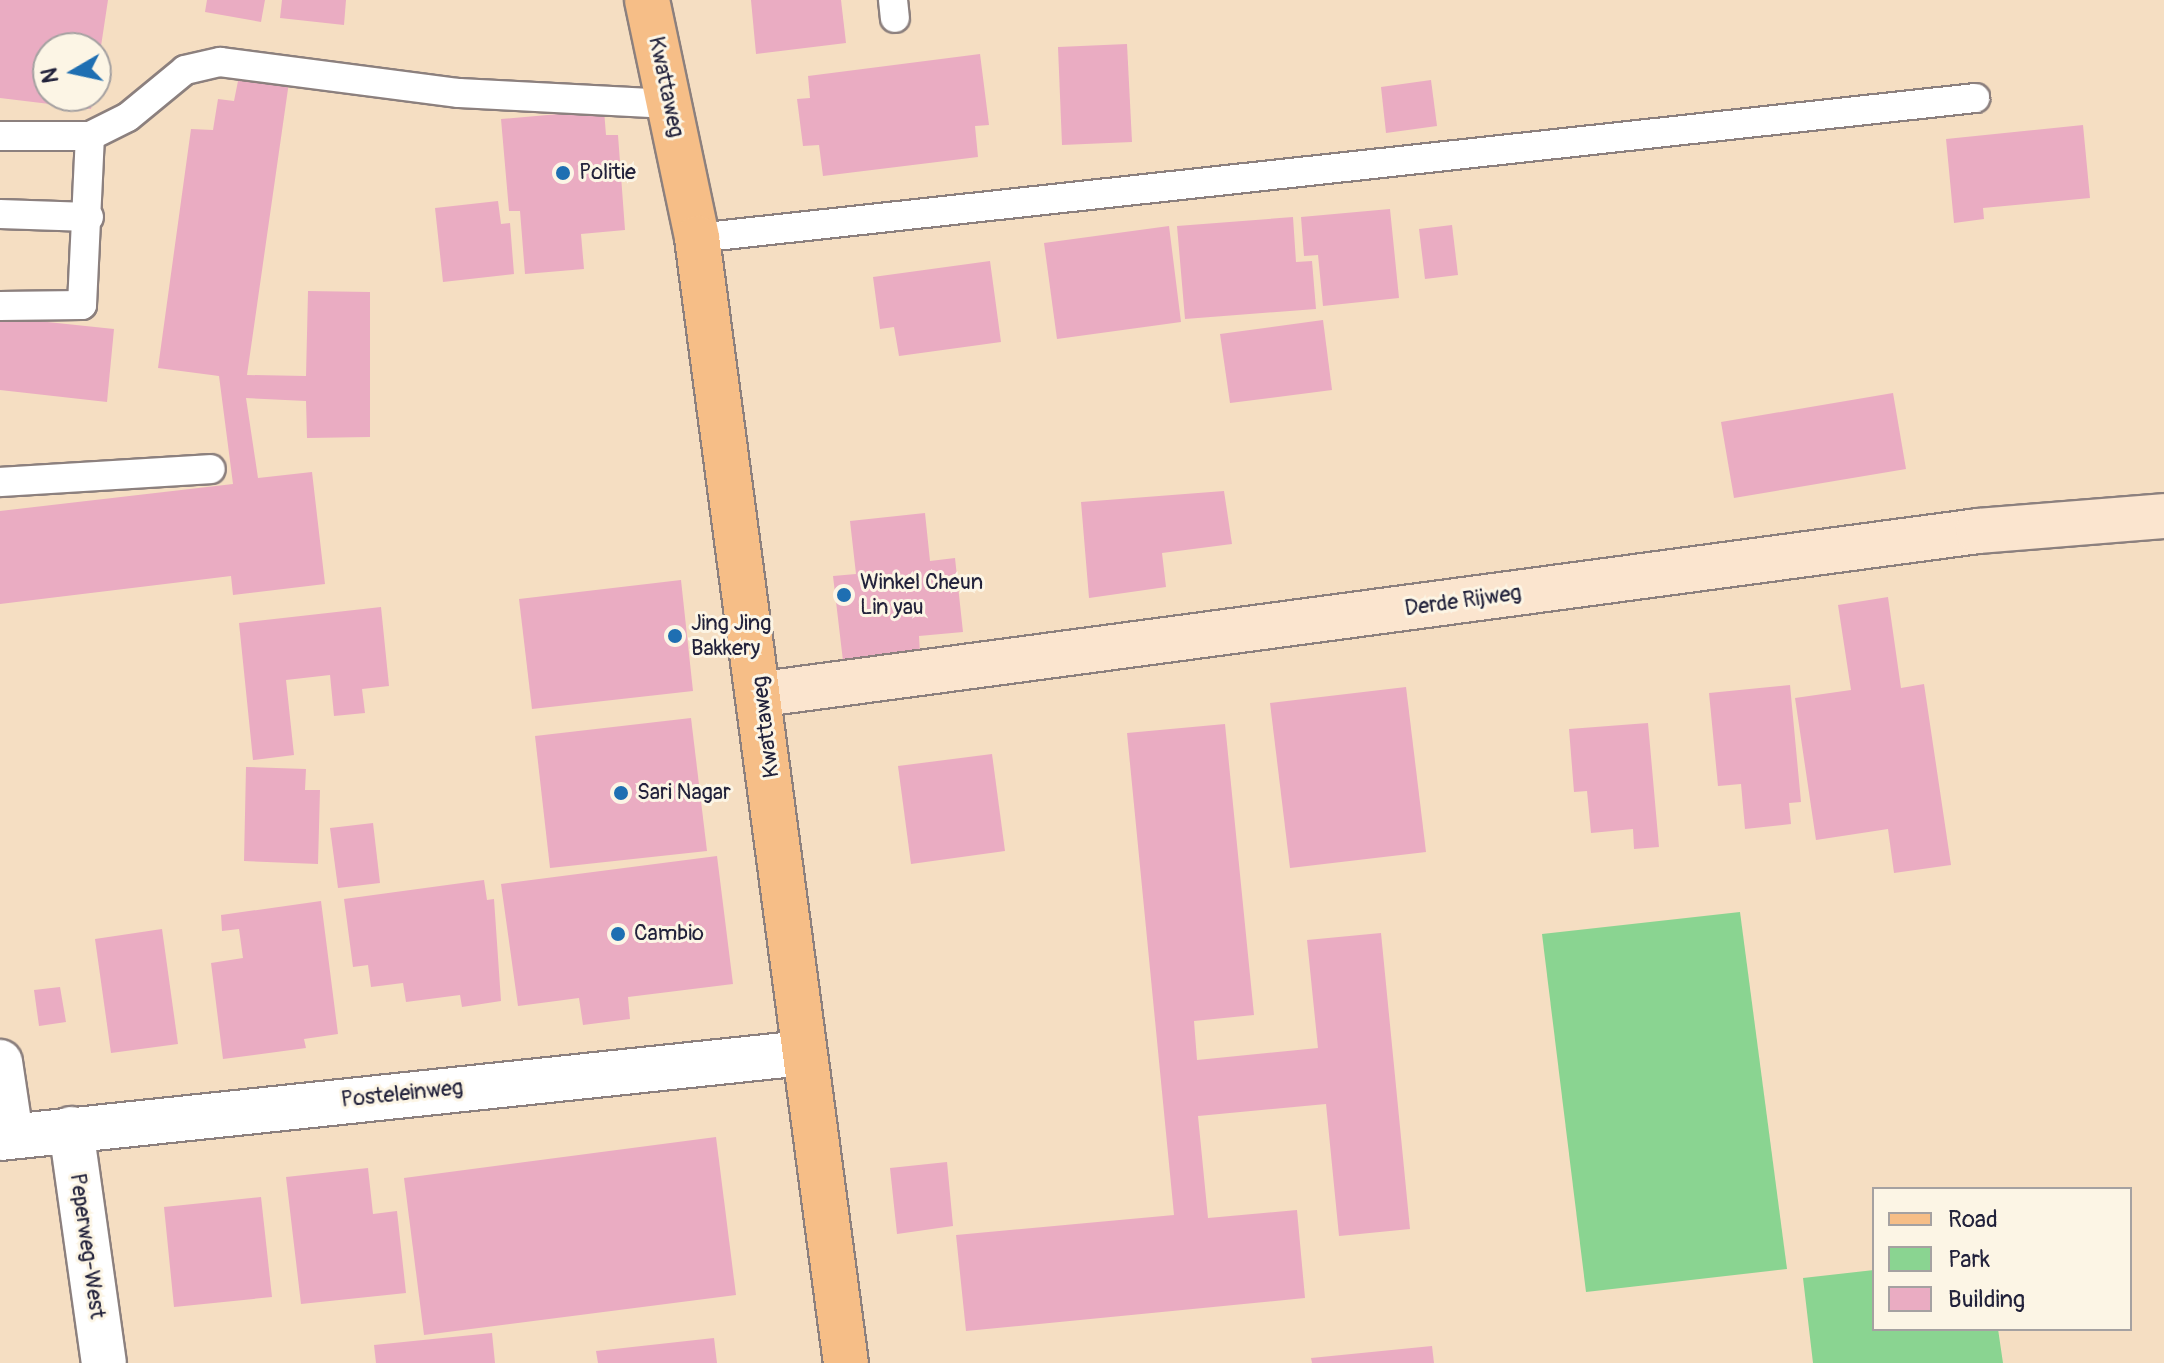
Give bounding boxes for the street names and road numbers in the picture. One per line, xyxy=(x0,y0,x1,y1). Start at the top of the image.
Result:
street label: Kwattaweg xyxy=(642,34,690,140)
street label: Derde Rijweg xyxy=(1403,580,1523,622)
street label: Kwattaweg xyxy=(747,675,785,779)
street label: Posteleinweg xyxy=(340,1074,464,1114)
street label: Peperweg-West xyxy=(64,1172,110,1320)

